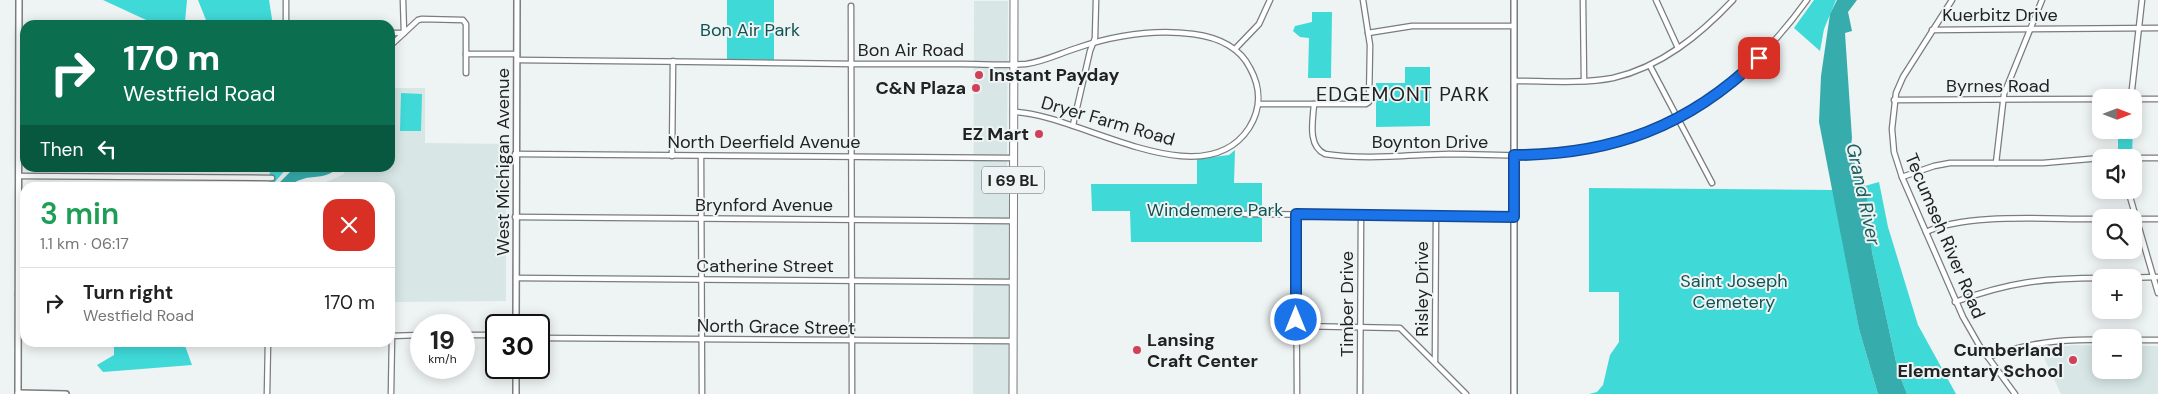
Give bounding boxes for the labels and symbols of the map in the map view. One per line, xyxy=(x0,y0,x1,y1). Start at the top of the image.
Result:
street label: Kuerbitz Drive xyxy=(1942,3,2058,27)
park label: Bon Air Park xyxy=(700,18,800,42)
pin xyxy=(1738,37,1780,79)
street label: Bon Air Road xyxy=(858,38,964,62)
place label: Instant Payday xyxy=(989,63,1120,87)
street label: West Michigan Avenue xyxy=(491,68,515,256)
marker: Instant Payday xyxy=(973,69,985,81)
street label: Byrnes Road xyxy=(1946,74,2050,98)
place label: C&N Plaza xyxy=(876,76,966,100)
district label: EDGEMONT PARK xyxy=(1316,81,1490,107)
marker: C&N Plaza xyxy=(970,82,982,94)
north arrow xyxy=(2092,89,2142,139)
street label: Dryer Farm Road xyxy=(1038,90,1178,152)
place label: EZ Mart xyxy=(962,122,1029,146)
marker: EZ Mart xyxy=(1033,128,1045,140)
street label: North Deerfield Avenue xyxy=(667,130,861,154)
street label: Boynton Drive xyxy=(1372,130,1488,154)
water label: Grand River xyxy=(1840,141,1887,248)
street label: Tecumseh River Road xyxy=(1899,150,1991,322)
road number: I 69 BL xyxy=(982,166,1044,194)
street label: Brynford Avenue xyxy=(695,193,833,217)
park label: Windemere Park xyxy=(1147,198,1283,222)
street label: Risley Drive xyxy=(1410,241,1434,337)
street label: Timber Drive xyxy=(1335,251,1359,357)
street label: Catherine Street xyxy=(696,254,834,278)
park label: Saint Joseph Cemetery xyxy=(1680,269,1788,314)
position arrow xyxy=(1269,293,1321,345)
speed limit sign: 30 xyxy=(485,314,550,379)
street label: North Grace Street xyxy=(697,314,855,340)
place label: Lansing Craft Center xyxy=(1147,328,1258,373)
place label: Cumberland Elementary School xyxy=(1897,338,2063,383)
marker: Lansing Craft Center xyxy=(1131,344,1143,356)
marker: Cumberland Elementary School xyxy=(2067,354,2079,366)

